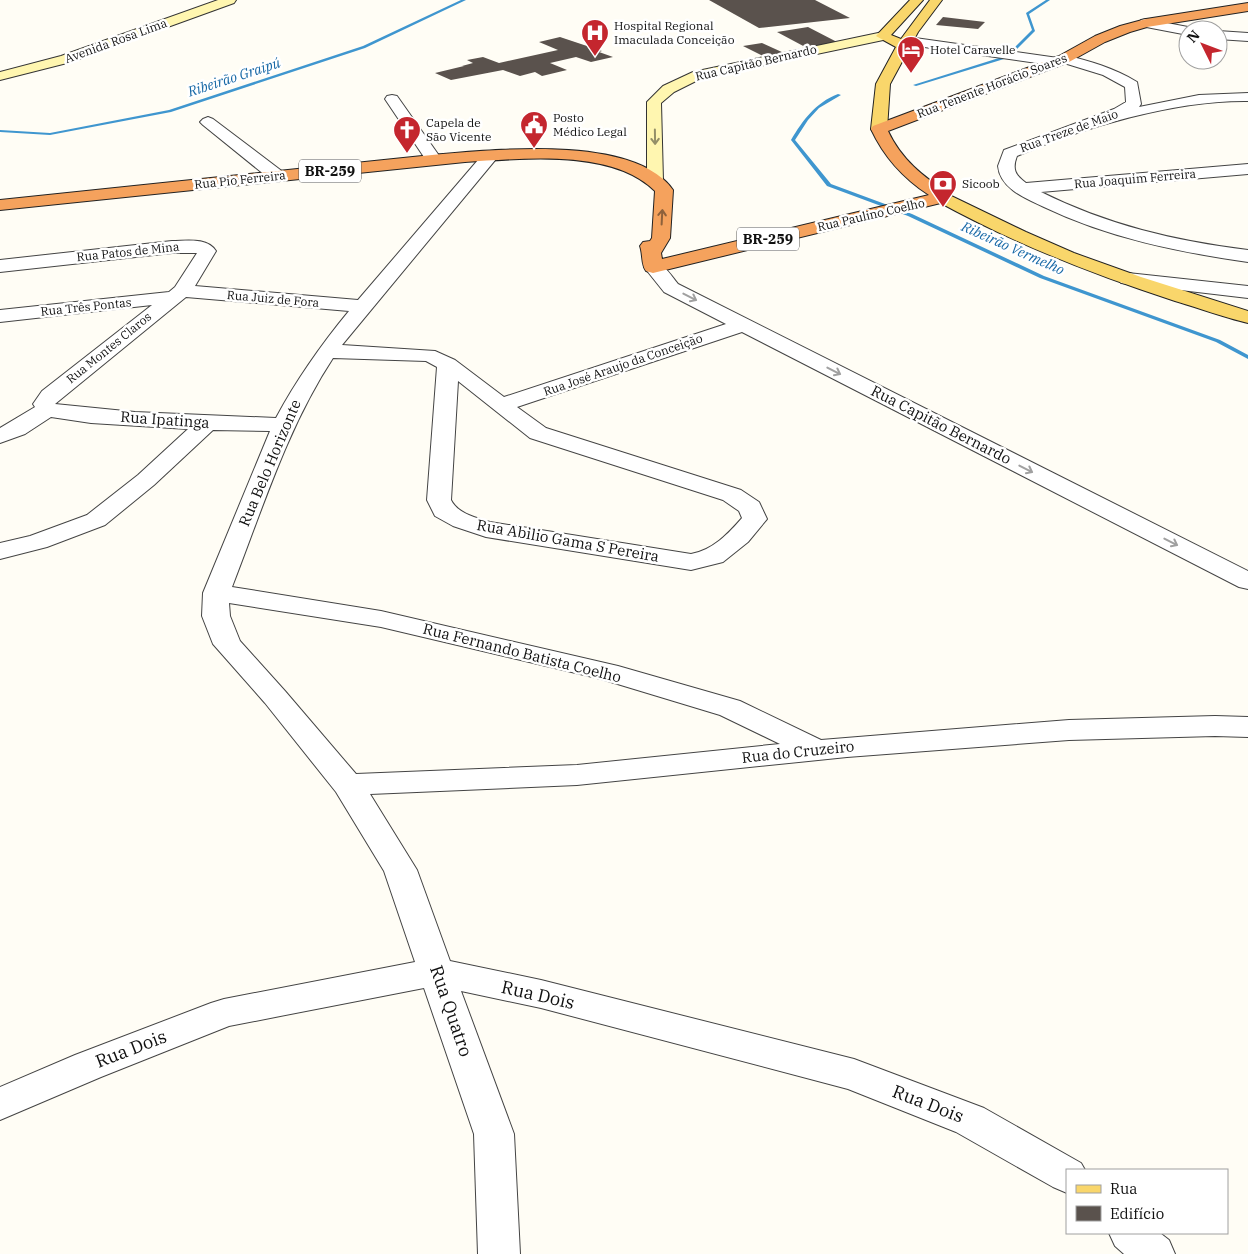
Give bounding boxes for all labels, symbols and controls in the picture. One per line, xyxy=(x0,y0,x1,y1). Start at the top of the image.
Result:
street label: Avenida Rosa Lima xyxy=(63,15,169,66)
hospital icon: Hospital Regional Imaculada Conceição xyxy=(580,18,610,57)
place label: Hospital Regional Imaculada Conceição xyxy=(614,18,735,47)
north arrow xyxy=(1178,20,1228,70)
text: N xyxy=(1183,26,1204,46)
hotel icon: Hotel Caravelle xyxy=(896,35,926,74)
street label: Rua Capitão Bernardo xyxy=(694,41,818,84)
place label: Hotel Caravelle xyxy=(930,42,1016,57)
street label: Rua Tenente Horácio Soares xyxy=(915,50,1069,121)
water label: Ribeirão Graipú xyxy=(184,54,283,101)
street label: Rua Treze de Maio xyxy=(1018,106,1120,155)
public building icon: Posto Médico Legal xyxy=(519,110,549,149)
place label: Posto Médico Legal xyxy=(553,110,627,139)
church icon: Capela de São Vicente xyxy=(392,115,422,154)
place label: Capela de São Vicente xyxy=(426,115,492,144)
one-way arrow xyxy=(650,128,660,145)
road number: BR-259 xyxy=(299,160,361,182)
street label: Rua Joaquim Ferreira xyxy=(1073,166,1197,191)
street label: Rua Pio Ferreira xyxy=(194,167,287,192)
bank icon: Sicoob xyxy=(928,169,958,208)
place label: Sicoob xyxy=(962,176,1000,191)
street label: Rua Paulino Coelho xyxy=(816,195,926,234)
one-way arrow xyxy=(658,209,667,225)
water label: Ribeirão Vermelho xyxy=(958,217,1067,279)
road number: BR-259 xyxy=(737,228,799,250)
street label: Rua Patos de Mina xyxy=(76,239,180,264)
street label: Rua Juiz de Fora xyxy=(226,287,320,310)
one-way arrow xyxy=(682,292,697,302)
street label: Rua Três Pontas xyxy=(40,294,132,319)
street label: Rua Montes Claros xyxy=(63,309,154,386)
street label: Rua José Araujo da Conceição xyxy=(541,330,705,399)
one-way arrow xyxy=(826,367,841,376)
street label: Rua Capitão Bernardo xyxy=(868,381,1015,468)
street label: Rua Belo Horizonte xyxy=(234,397,305,529)
street label: Rua Ipatinga xyxy=(120,407,210,432)
one-way arrow xyxy=(1018,465,1033,474)
street label: Rua Abilio Gama S Pereira xyxy=(475,515,661,566)
one-way arrow xyxy=(1163,538,1178,547)
street label: Rua Fernando Batista Coelho xyxy=(421,619,623,686)
street label: Rua do Cruzeiro xyxy=(741,736,855,767)
street label: Rua Quatro xyxy=(425,962,478,1060)
street label: Rua Dois xyxy=(499,975,577,1014)
street label: Rua Dois xyxy=(92,1024,170,1073)
street label: Rua Dois xyxy=(889,1079,967,1128)
legend xyxy=(1066,1169,1228,1234)
text: Rua xyxy=(1110,1179,1137,1198)
text: Edifício xyxy=(1110,1204,1164,1223)

